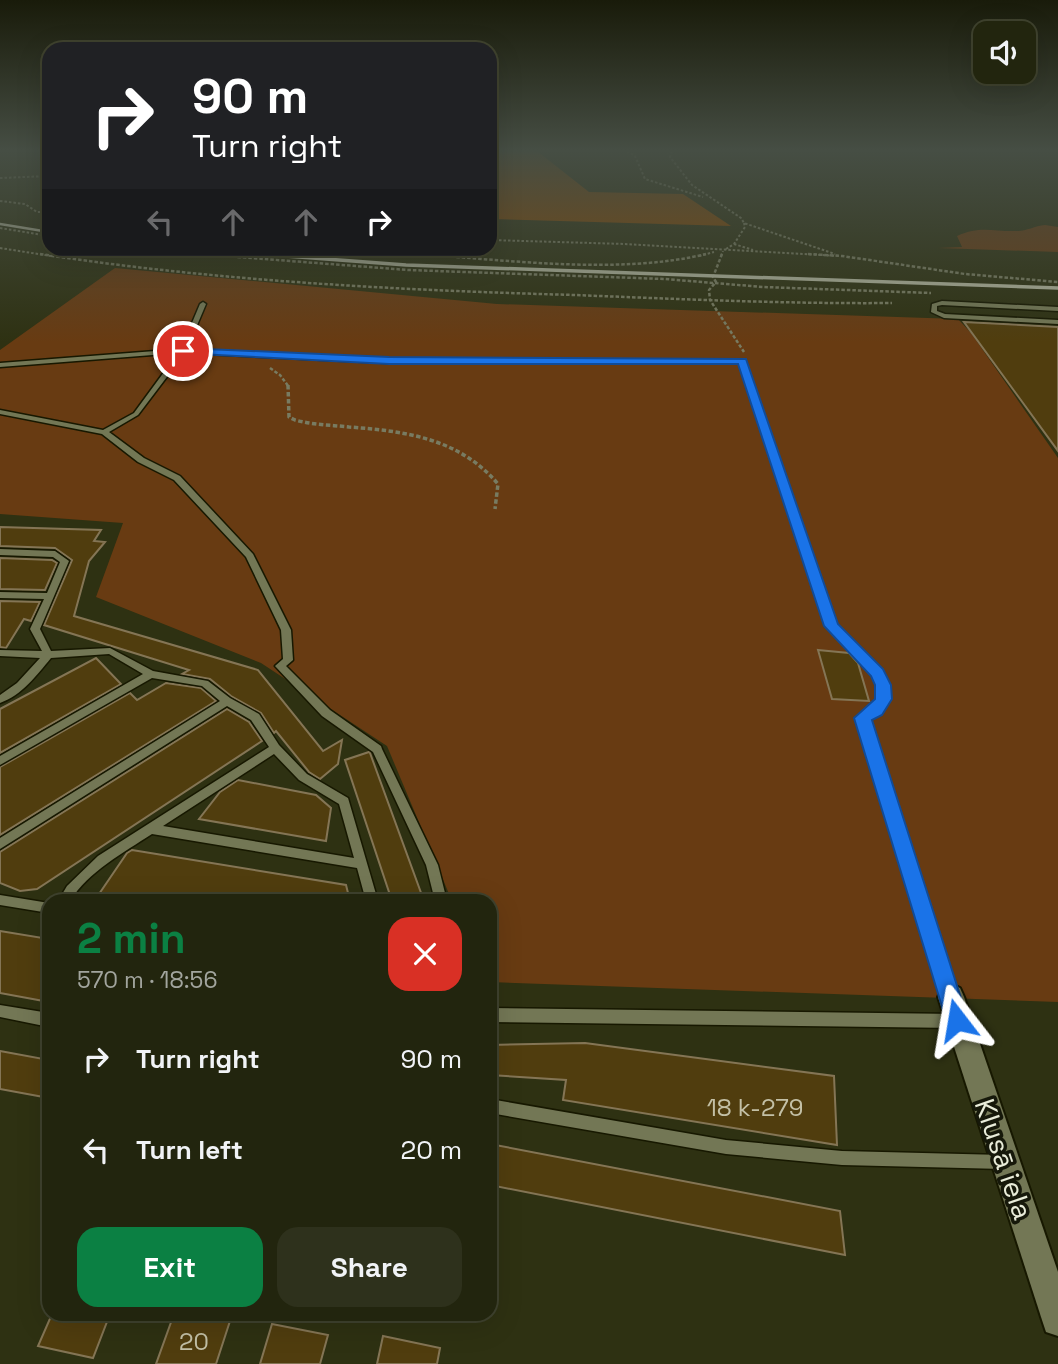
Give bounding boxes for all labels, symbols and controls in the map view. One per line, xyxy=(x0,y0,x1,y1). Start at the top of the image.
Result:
map controls xyxy=(973,21,1036,84)
button: sound xyxy=(973,21,1036,84)
text: 90 m xyxy=(192,65,308,127)
icon: right xyxy=(77,70,168,161)
text: Turn right xyxy=(192,126,342,166)
icon: left xyxy=(141,203,179,241)
icon: ahead xyxy=(214,203,252,241)
icon: ahead xyxy=(287,203,325,241)
icon: right xyxy=(360,203,398,241)
pin xyxy=(153,321,213,381)
icon: arrive xyxy=(164,332,202,370)
text: 2 min xyxy=(77,912,186,965)
button: close xyxy=(388,917,462,991)
text: 570 m · 18:56 xyxy=(77,965,217,995)
position arrow xyxy=(920,983,994,1057)
icon: right xyxy=(77,1040,115,1078)
text: Turn right xyxy=(136,1042,260,1076)
text: 90 m xyxy=(400,1042,462,1076)
house number: 18 k-279 xyxy=(707,1092,803,1123)
street label: Klusā iela xyxy=(967,1094,1041,1224)
icon: left xyxy=(77,1131,115,1169)
text: Turn left xyxy=(136,1133,243,1167)
text: 20 m xyxy=(401,1133,462,1167)
button: Exit xyxy=(77,1227,263,1307)
button: Share xyxy=(277,1227,462,1307)
house number: 20 xyxy=(179,1326,209,1357)

